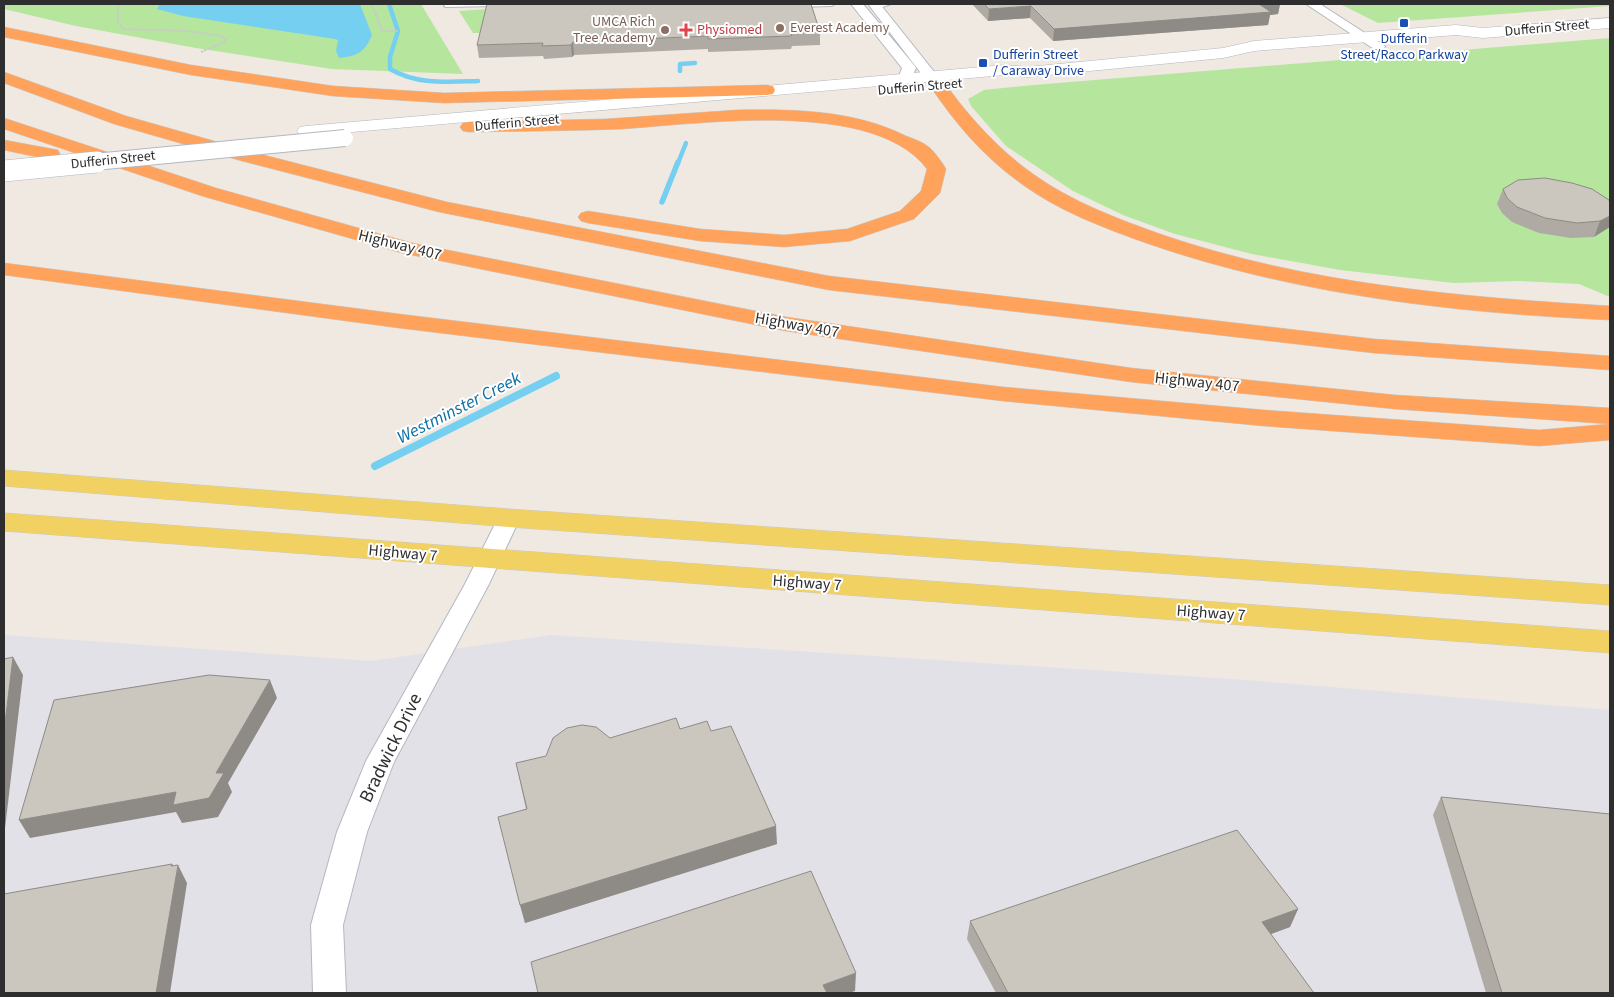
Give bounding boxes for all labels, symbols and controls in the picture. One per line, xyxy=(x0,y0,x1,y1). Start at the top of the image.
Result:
place label: UMCA Rich Tree Academy xyxy=(573,12,655,48)
street label: Dufferin Street xyxy=(1504,14,1590,42)
marker: Dufferin Street/Racco Parkway xyxy=(1398,17,1410,29)
place label: Everest Academy xyxy=(790,18,890,38)
place label: Physiomed xyxy=(697,20,762,40)
marker: Everest Academy xyxy=(774,22,786,34)
marker: Physiomed xyxy=(679,23,693,37)
marker: UMCA Rich Tree Academy xyxy=(659,24,671,36)
place label: Dufferin Street/Racco Parkway xyxy=(1340,29,1468,65)
place label: Dufferin Street / Caraway Drive xyxy=(993,45,1084,81)
marker: Dufferin Street / Caraway Drive xyxy=(977,57,989,69)
street label: Dufferin Street xyxy=(877,73,963,101)
street label: Dufferin Street xyxy=(474,109,560,137)
street label: Dufferin Street xyxy=(70,146,157,174)
street label: Highway 407 xyxy=(356,224,444,266)
street label: Highway 407 xyxy=(753,307,841,343)
water label: Westminster Creek xyxy=(393,366,526,450)
street label: Highway 407 xyxy=(1154,367,1240,397)
street label: Highway 7 xyxy=(368,539,438,567)
street label: Highway 7 xyxy=(772,570,842,596)
street label: Highway 7 xyxy=(1176,600,1246,626)
street label: Bradwick Drive xyxy=(353,689,429,807)

